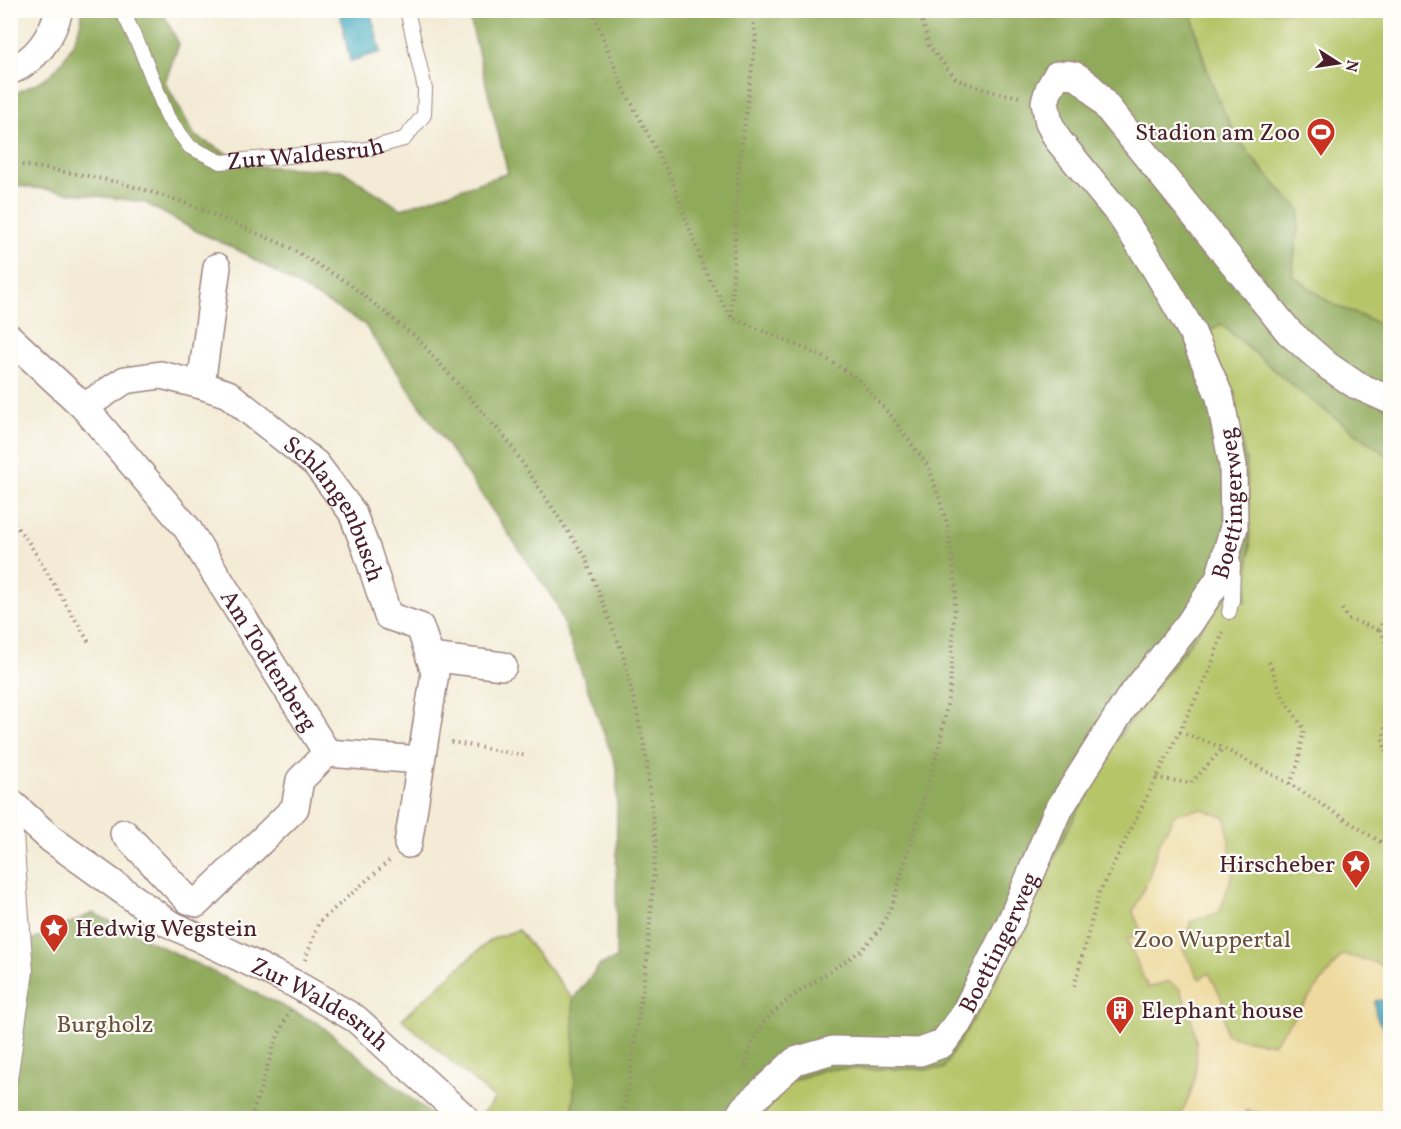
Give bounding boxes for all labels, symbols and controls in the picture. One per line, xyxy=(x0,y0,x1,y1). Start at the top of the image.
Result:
north arrow xyxy=(1308,33,1368,93)
text: N xyxy=(1339,58,1363,74)
sports icon: Stadion am Zoo xyxy=(1305,116,1337,158)
place label: Stadion am Zoo xyxy=(1135,117,1300,151)
street label: Zur Waldesruh xyxy=(226,130,388,180)
street label: Boettingerweg xyxy=(1205,425,1253,584)
street label: Schlangenbusch xyxy=(275,429,391,587)
street label: Am Todtenberg xyxy=(211,584,325,739)
place icon: Hirscheber xyxy=(1340,848,1372,890)
place label: Hirscheber xyxy=(1219,849,1335,883)
street label: Boettingerweg xyxy=(952,867,1049,1020)
place icon: Hedwig Wegstein xyxy=(38,912,70,954)
place label: Hedwig Wegstein xyxy=(75,913,257,947)
park label: Zoo Wuppertal xyxy=(1133,924,1291,958)
street label: Zur Waldesruh xyxy=(244,950,396,1060)
building icon: Elephant house xyxy=(1104,994,1136,1036)
place label: Elephant house xyxy=(1141,995,1304,1029)
park label: Burgholz xyxy=(57,1009,153,1043)

